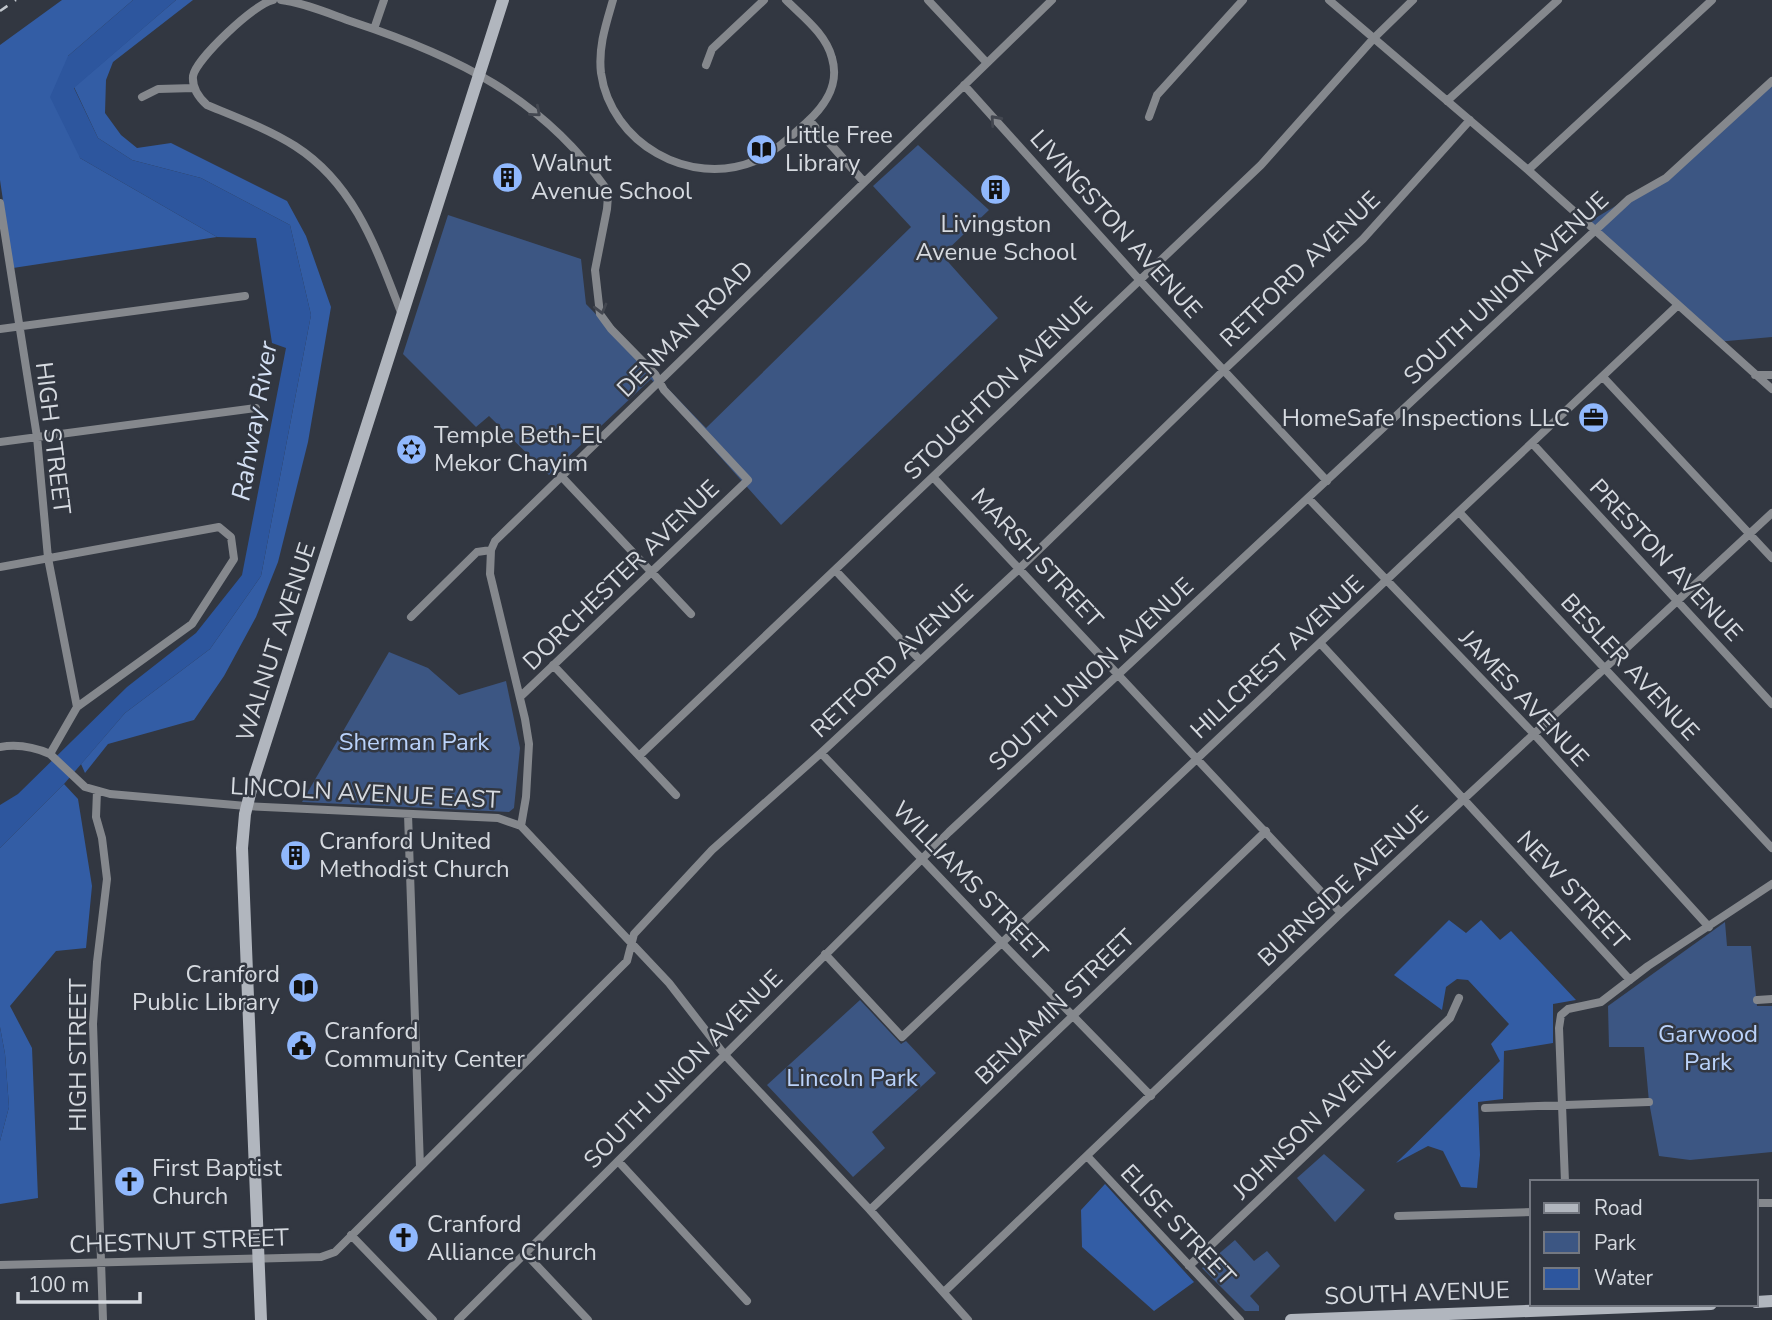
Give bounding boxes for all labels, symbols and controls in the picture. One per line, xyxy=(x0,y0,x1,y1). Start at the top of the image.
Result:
one-way arrow xyxy=(528,104,541,116)
one-way arrow xyxy=(991,115,1004,128)
place label: Little Free Library xyxy=(785,119,893,179)
street label: LIVINGSTON AVENUE xyxy=(1023,123,1209,325)
library icon: Little Free Library xyxy=(745,132,779,166)
place label: Walnut Avenue School xyxy=(531,147,692,207)
building icon: Walnut Avenue School xyxy=(491,160,525,194)
building icon: Livingston Avenue School xyxy=(979,173,1013,207)
street label: RETFORD AVENUE xyxy=(1213,184,1387,354)
street label: SOUTH UNION AVENUE xyxy=(1397,185,1615,391)
place label: Livingston Avenue School xyxy=(915,208,1077,268)
street label: DENMAN ROAD xyxy=(610,254,760,404)
street label: STOUGHTON AVENUE xyxy=(897,289,1099,487)
one-way arrow xyxy=(593,303,607,315)
water label: Rahway River xyxy=(223,338,286,503)
street label: HIGH STREET xyxy=(28,360,78,517)
office icon: HomeSafe Inspections LLC xyxy=(1576,401,1610,435)
place label: HomeSafe Inspections LLC xyxy=(1282,402,1570,434)
place label: Temple Beth-El Mekor Chayim xyxy=(434,419,602,479)
synagogue icon: Temple Beth-El Mekor Chayim xyxy=(394,432,428,466)
street label: PRESTON AVENUE xyxy=(1582,472,1750,648)
street label: DORCHESTER AVENUE xyxy=(516,473,726,677)
street label: MARSH STREET xyxy=(964,481,1111,635)
street label: WALNUT AVENUE xyxy=(229,538,323,746)
street label: HILLCREST AVENUE xyxy=(1183,568,1371,746)
street label: SOUTH UNION AVENUE xyxy=(982,571,1200,777)
street label: RETFORD AVENUE xyxy=(804,577,980,745)
street label: BESLER AVENUE xyxy=(1554,587,1706,747)
street label: JAMES AVENUE xyxy=(1451,622,1596,773)
park label: Sherman Park xyxy=(339,726,490,758)
street label: LINCOLN AVENUE EAST xyxy=(229,770,501,816)
street label: WILLIAMS STREET xyxy=(885,794,1055,968)
street label: BURNSIDE AVENUE xyxy=(1251,798,1435,974)
street label: NEW STREET xyxy=(1510,824,1637,957)
place label: Cranford United Methodist Church xyxy=(319,825,510,885)
building icon: Cranford United Methodist Church xyxy=(279,838,313,872)
street label: BENJAMIN STREET xyxy=(968,922,1142,1092)
place label: Cranford Public Library xyxy=(132,958,281,1018)
street label: SOUTH UNION AVENUE xyxy=(577,963,789,1175)
library icon: Cranford Public Library xyxy=(286,971,320,1005)
street label: HIGH STREET xyxy=(62,978,94,1132)
place label: Cranford Community Center xyxy=(324,1015,525,1075)
park label: Garwood Park xyxy=(1658,1018,1758,1078)
public building icon: Cranford Community Center xyxy=(284,1028,318,1062)
street label: JOHNSON AVENUE xyxy=(1225,1034,1403,1207)
park label: Lincoln Park xyxy=(786,1062,919,1094)
place label: First Baptist Church xyxy=(152,1152,282,1212)
street label: ELISE STREET xyxy=(1113,1157,1243,1293)
church icon: First Baptist Church xyxy=(112,1165,146,1199)
legend xyxy=(1530,1180,1758,1306)
text: Road xyxy=(1594,1194,1643,1222)
place label: Cranford Alliance Church xyxy=(427,1208,597,1268)
street label: CHESTNUT STREET xyxy=(69,1221,290,1261)
church icon: Cranford Alliance Church xyxy=(387,1221,421,1255)
text: Park xyxy=(1594,1229,1636,1257)
scale bar xyxy=(18,1260,140,1304)
text: Water xyxy=(1594,1264,1653,1292)
text: 100 m xyxy=(28,1271,89,1299)
street label: SOUTH AVENUE xyxy=(1324,1274,1510,1312)

